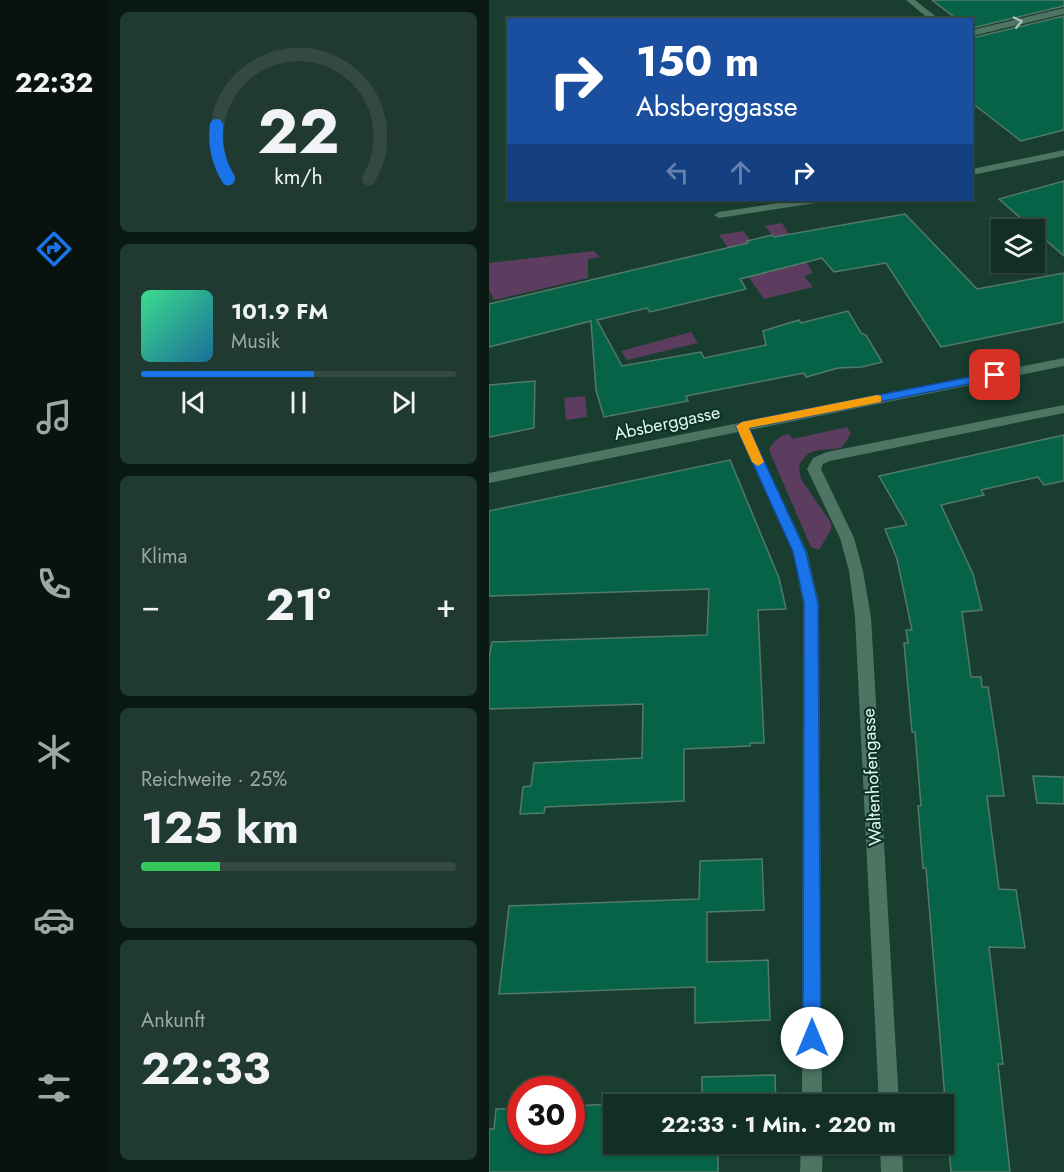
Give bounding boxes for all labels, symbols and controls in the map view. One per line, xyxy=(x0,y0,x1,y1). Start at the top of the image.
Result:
one-way arrow xyxy=(1013,16,1023,29)
text: 150 m xyxy=(636,31,759,92)
icon: right xyxy=(537,42,615,120)
text: 22:32 xyxy=(15,63,93,102)
text: 22 xyxy=(258,86,339,176)
text: Absberggasse xyxy=(636,87,798,126)
icon: left xyxy=(661,156,694,189)
icon: ahead xyxy=(724,156,757,189)
icon: right xyxy=(787,156,820,189)
text: km/h xyxy=(274,161,323,192)
map controls xyxy=(991,219,1045,273)
button: layers xyxy=(991,219,1045,273)
icon: directions xyxy=(33,228,75,270)
text: 101.9 FM xyxy=(231,295,328,327)
text: Musik xyxy=(231,327,280,356)
pin xyxy=(969,349,1020,400)
icon: arrive xyxy=(978,358,1011,391)
icon: previous xyxy=(177,386,210,419)
icon: pause xyxy=(282,386,315,419)
icon: next xyxy=(387,386,420,419)
icon: music xyxy=(33,396,75,438)
street label: Absberggasse xyxy=(612,399,722,447)
text: Klima xyxy=(141,542,187,571)
icon: phone xyxy=(33,563,75,605)
text: 21° xyxy=(265,572,331,637)
text: − xyxy=(141,582,160,629)
text: + xyxy=(436,582,456,629)
street label: Waltenhofengasse xyxy=(855,708,889,846)
icon: climate xyxy=(33,731,75,773)
text: Reichweite · 25% xyxy=(141,765,287,794)
text: 125 km xyxy=(141,795,299,860)
icon: car xyxy=(33,899,75,941)
text: Ankunft xyxy=(141,1006,205,1035)
position arrow xyxy=(780,1006,844,1070)
text: 22:33 xyxy=(141,1036,270,1101)
icon: filters xyxy=(33,1067,75,1109)
speed limit sign: 30 xyxy=(507,1076,585,1154)
text: 22:33 · 1 Min. · 220 m xyxy=(661,1108,896,1140)

